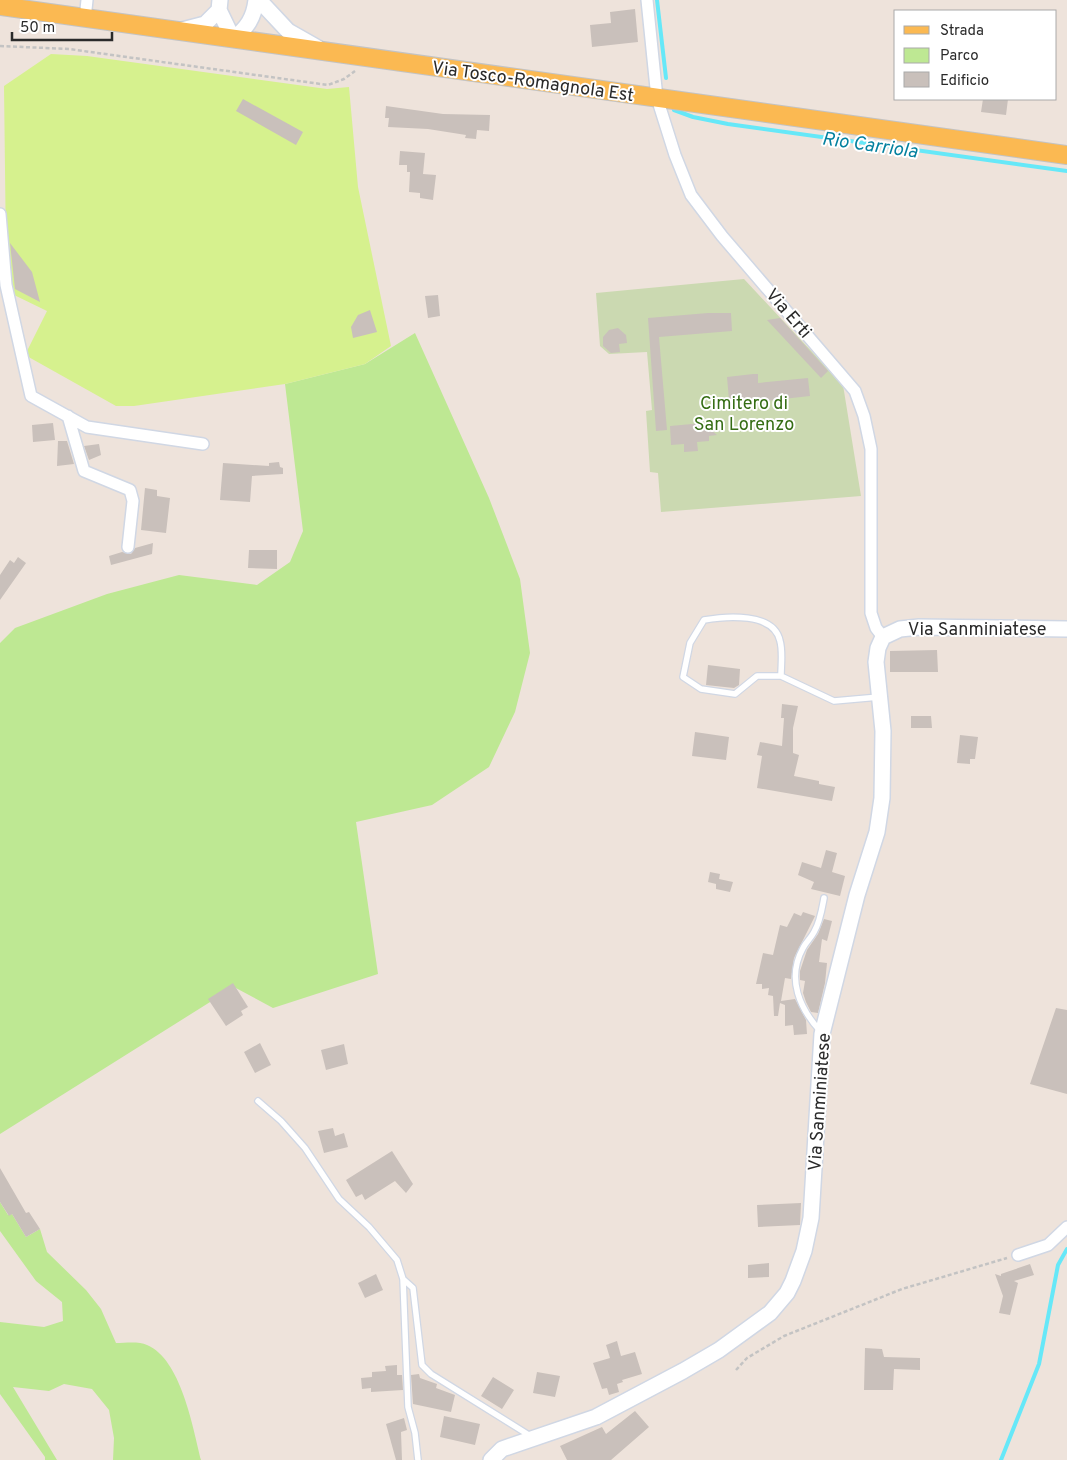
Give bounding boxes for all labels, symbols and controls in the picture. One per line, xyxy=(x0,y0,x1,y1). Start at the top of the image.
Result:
scale bar xyxy=(12,10,112,42)
legend xyxy=(894,10,1057,100)
text: 50 m xyxy=(20,19,55,38)
text: Strada xyxy=(940,22,984,41)
text: Parco xyxy=(940,47,979,66)
street label: Via Tosco-Romagnola Est xyxy=(430,57,635,108)
text: Edificio xyxy=(940,72,989,91)
water label: Rio Carriola xyxy=(820,127,919,165)
street label: Via Erti xyxy=(760,284,816,344)
park label: Cimitero di San Lorenzo xyxy=(694,393,794,437)
street label: Via Sanminiatese xyxy=(908,619,1046,642)
street label: Via Sanminiatese xyxy=(804,1032,837,1172)

